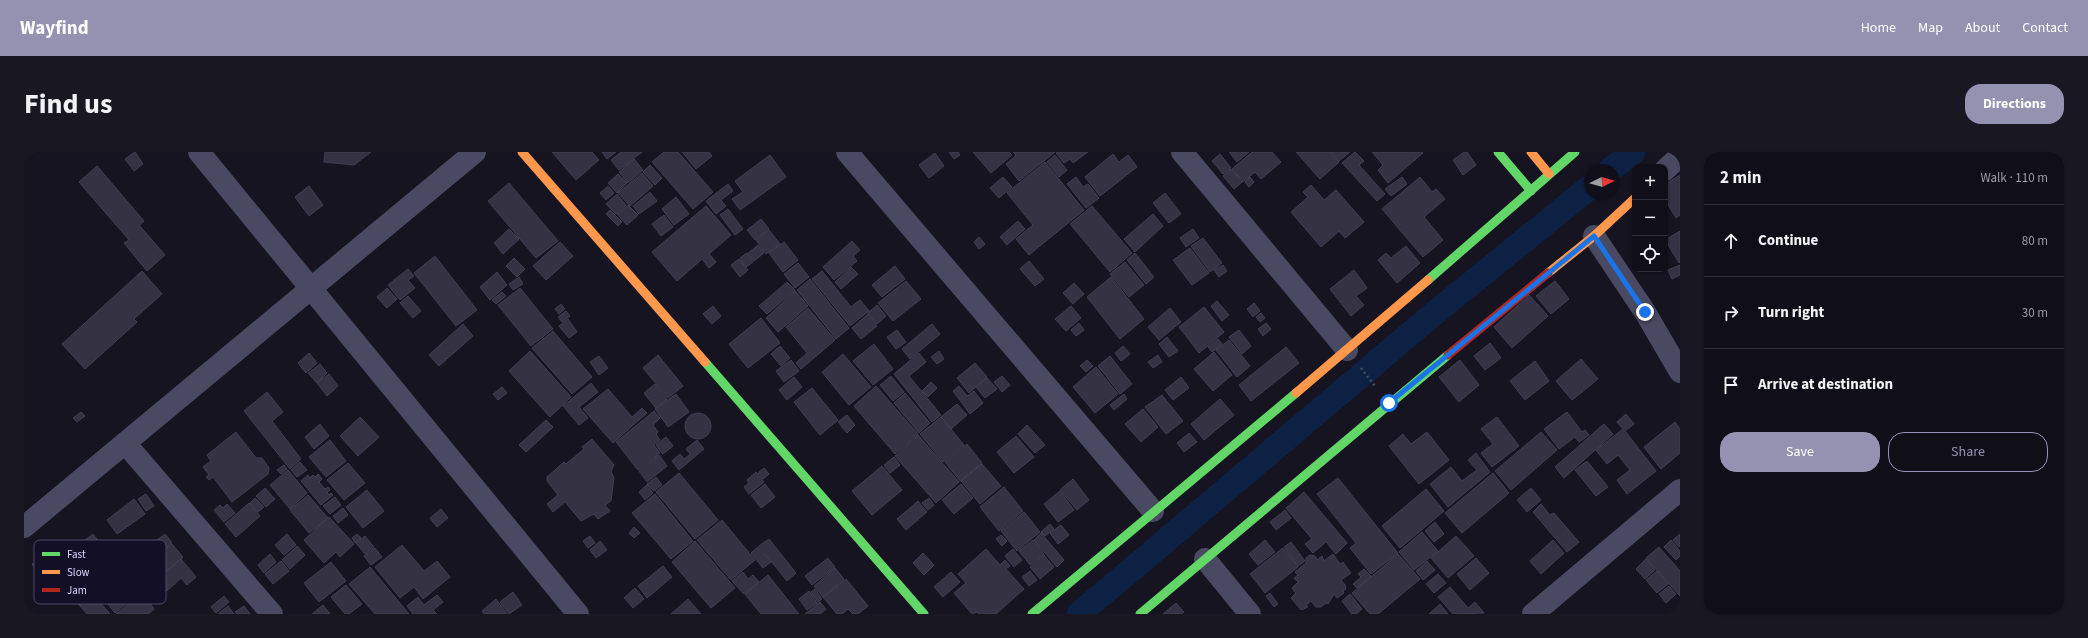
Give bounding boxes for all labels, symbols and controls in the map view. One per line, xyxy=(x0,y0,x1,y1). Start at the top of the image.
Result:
text: Wayfind xyxy=(20,15,89,42)
text: Home xyxy=(1861,18,1896,38)
text: Map xyxy=(1918,18,1943,38)
text: About xyxy=(1965,18,2000,38)
text: Contact xyxy=(2022,18,2068,38)
text: Find us xyxy=(24,84,112,124)
button: Directions xyxy=(1965,84,2064,124)
north arrow xyxy=(1584,164,1620,200)
map controls xyxy=(1632,164,1668,272)
button: + xyxy=(1632,164,1668,200)
text: 2 min xyxy=(1720,166,1761,190)
text: Walk · 110 m xyxy=(1980,169,2048,187)
button: − xyxy=(1632,200,1668,236)
icon: ahead xyxy=(1720,230,1742,252)
text: Continue xyxy=(1758,230,1818,251)
text: 80 m xyxy=(2022,232,2048,250)
button: locate xyxy=(1632,236,1668,272)
icon: right xyxy=(1720,302,1742,324)
text: Turn right xyxy=(1758,302,1824,323)
route end xyxy=(1636,303,1654,321)
text: 30 m xyxy=(2022,304,2048,322)
icon: arrive xyxy=(1720,374,1742,396)
text: Arrive at destination xyxy=(1758,374,1893,395)
route start xyxy=(1380,394,1398,412)
button: Save xyxy=(1720,432,1880,472)
button: Share xyxy=(1888,432,2048,472)
legend xyxy=(34,540,166,604)
text: Fast xyxy=(67,547,86,562)
text: Slow xyxy=(67,565,90,580)
text: Jam xyxy=(67,583,87,598)

